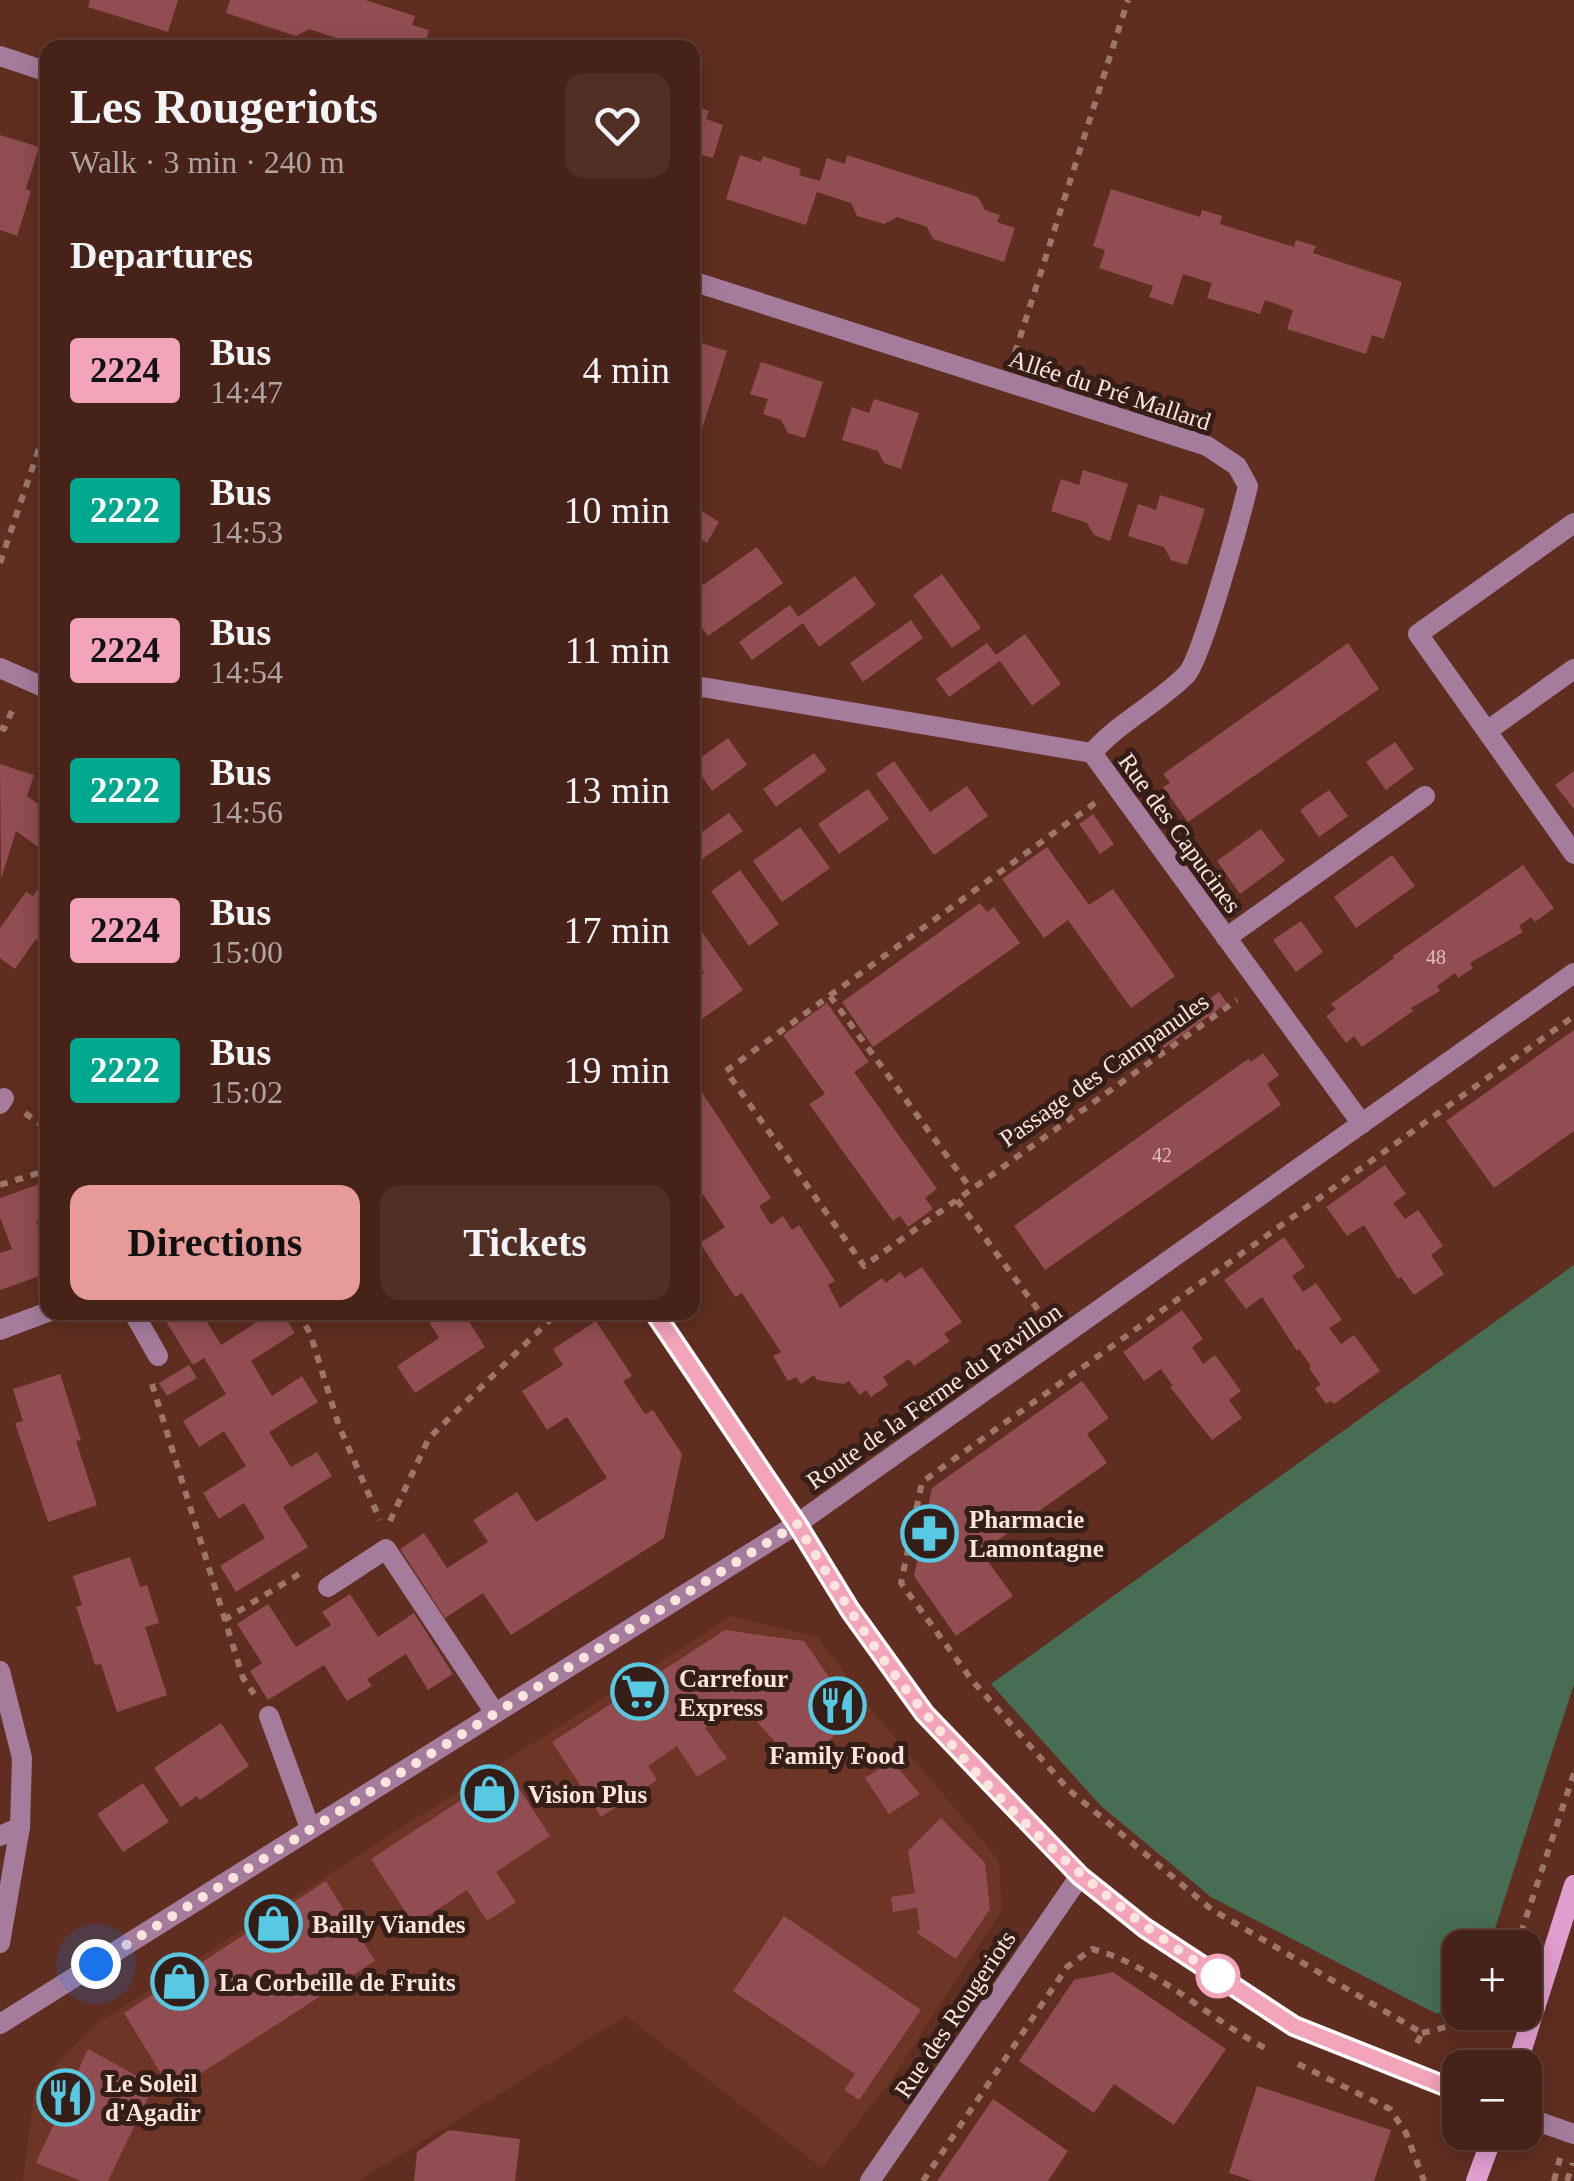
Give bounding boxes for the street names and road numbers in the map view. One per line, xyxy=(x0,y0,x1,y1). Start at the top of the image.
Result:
street label: Allée du Pré Mallard xyxy=(1006,345,1215,435)
street label: Rue des Capucines xyxy=(1113,748,1247,918)
street label: Passage des Campanules xyxy=(994,988,1214,1152)
street label: Route de la Ferme du Pavillon xyxy=(801,1297,1067,1494)
street label: Rue des Rougeriots xyxy=(889,1925,1021,2103)

